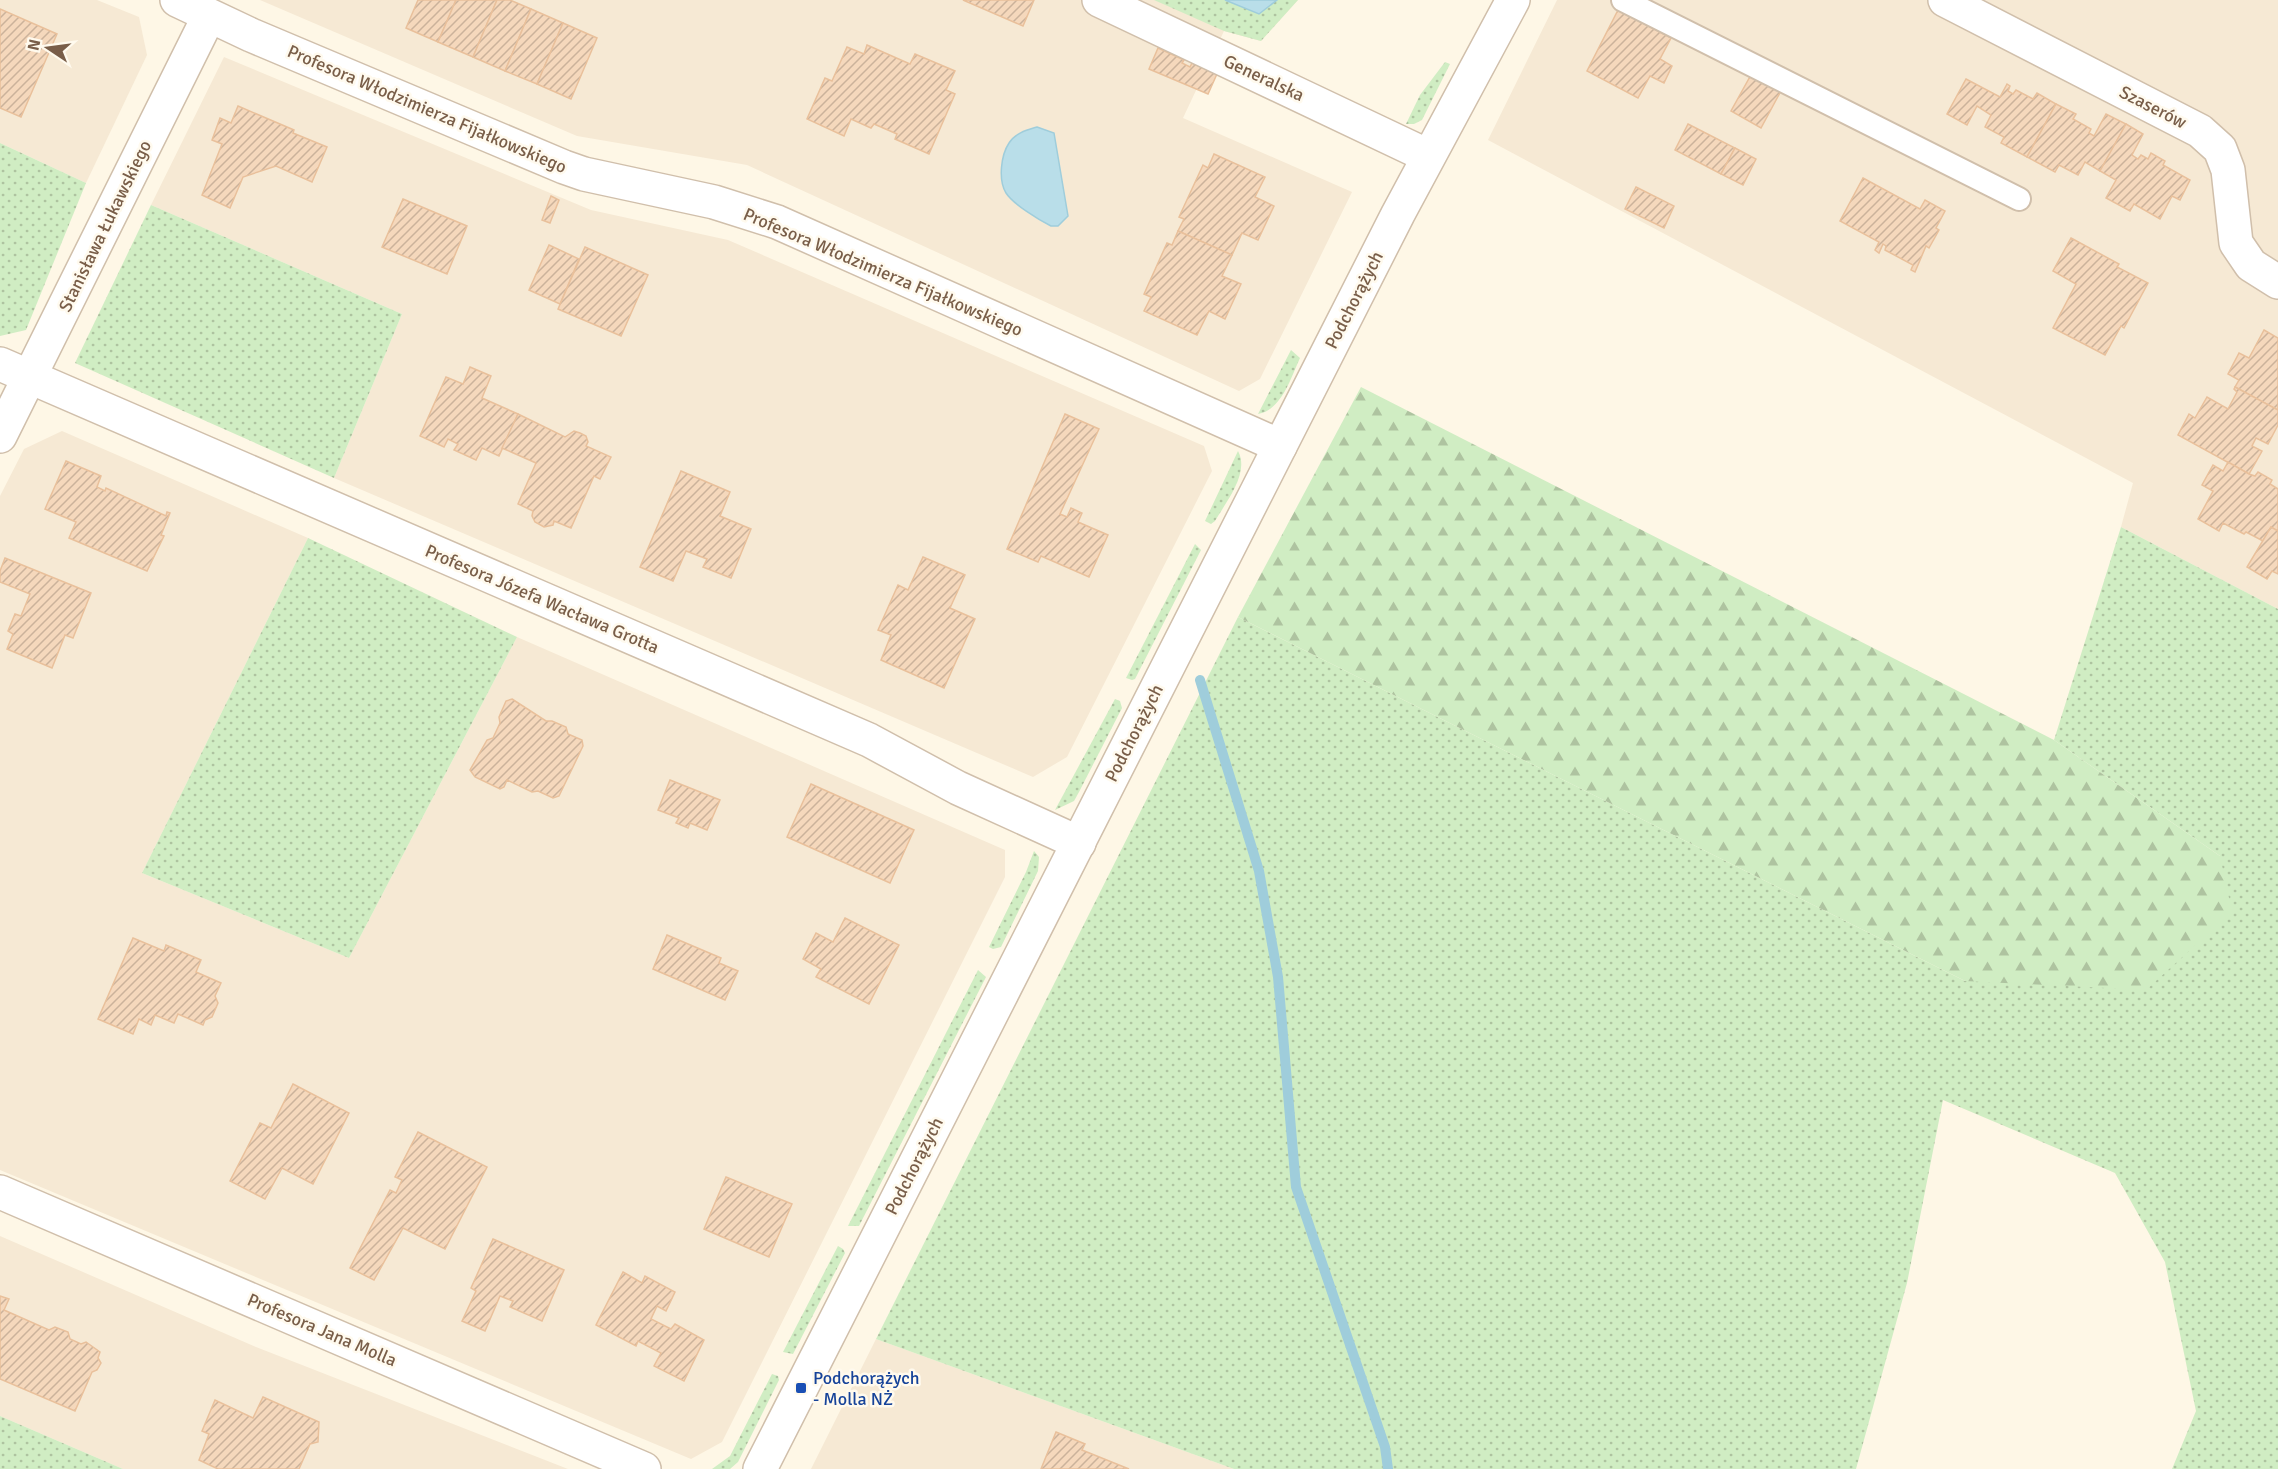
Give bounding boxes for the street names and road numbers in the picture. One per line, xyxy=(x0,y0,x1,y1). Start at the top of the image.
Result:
street label: Profesora Włodzimierza Fijałkowskiego xyxy=(284,40,570,178)
street label: Generalska xyxy=(1220,50,1308,106)
street label: Szaserów xyxy=(2116,81,2190,133)
street label: Stanisława Łukawskiego xyxy=(54,137,156,315)
street label: Profesora Włodzimierza Fijałkowskiego xyxy=(740,203,1026,341)
street label: Podchorążych xyxy=(1320,248,1388,352)
street label: Profesora Józefa Wacława Grotta xyxy=(422,540,662,658)
street label: Podchorążych xyxy=(1100,681,1168,785)
street label: Podchorążych xyxy=(880,1114,948,1218)
street label: Profesora Jana Molla xyxy=(244,1289,400,1371)

